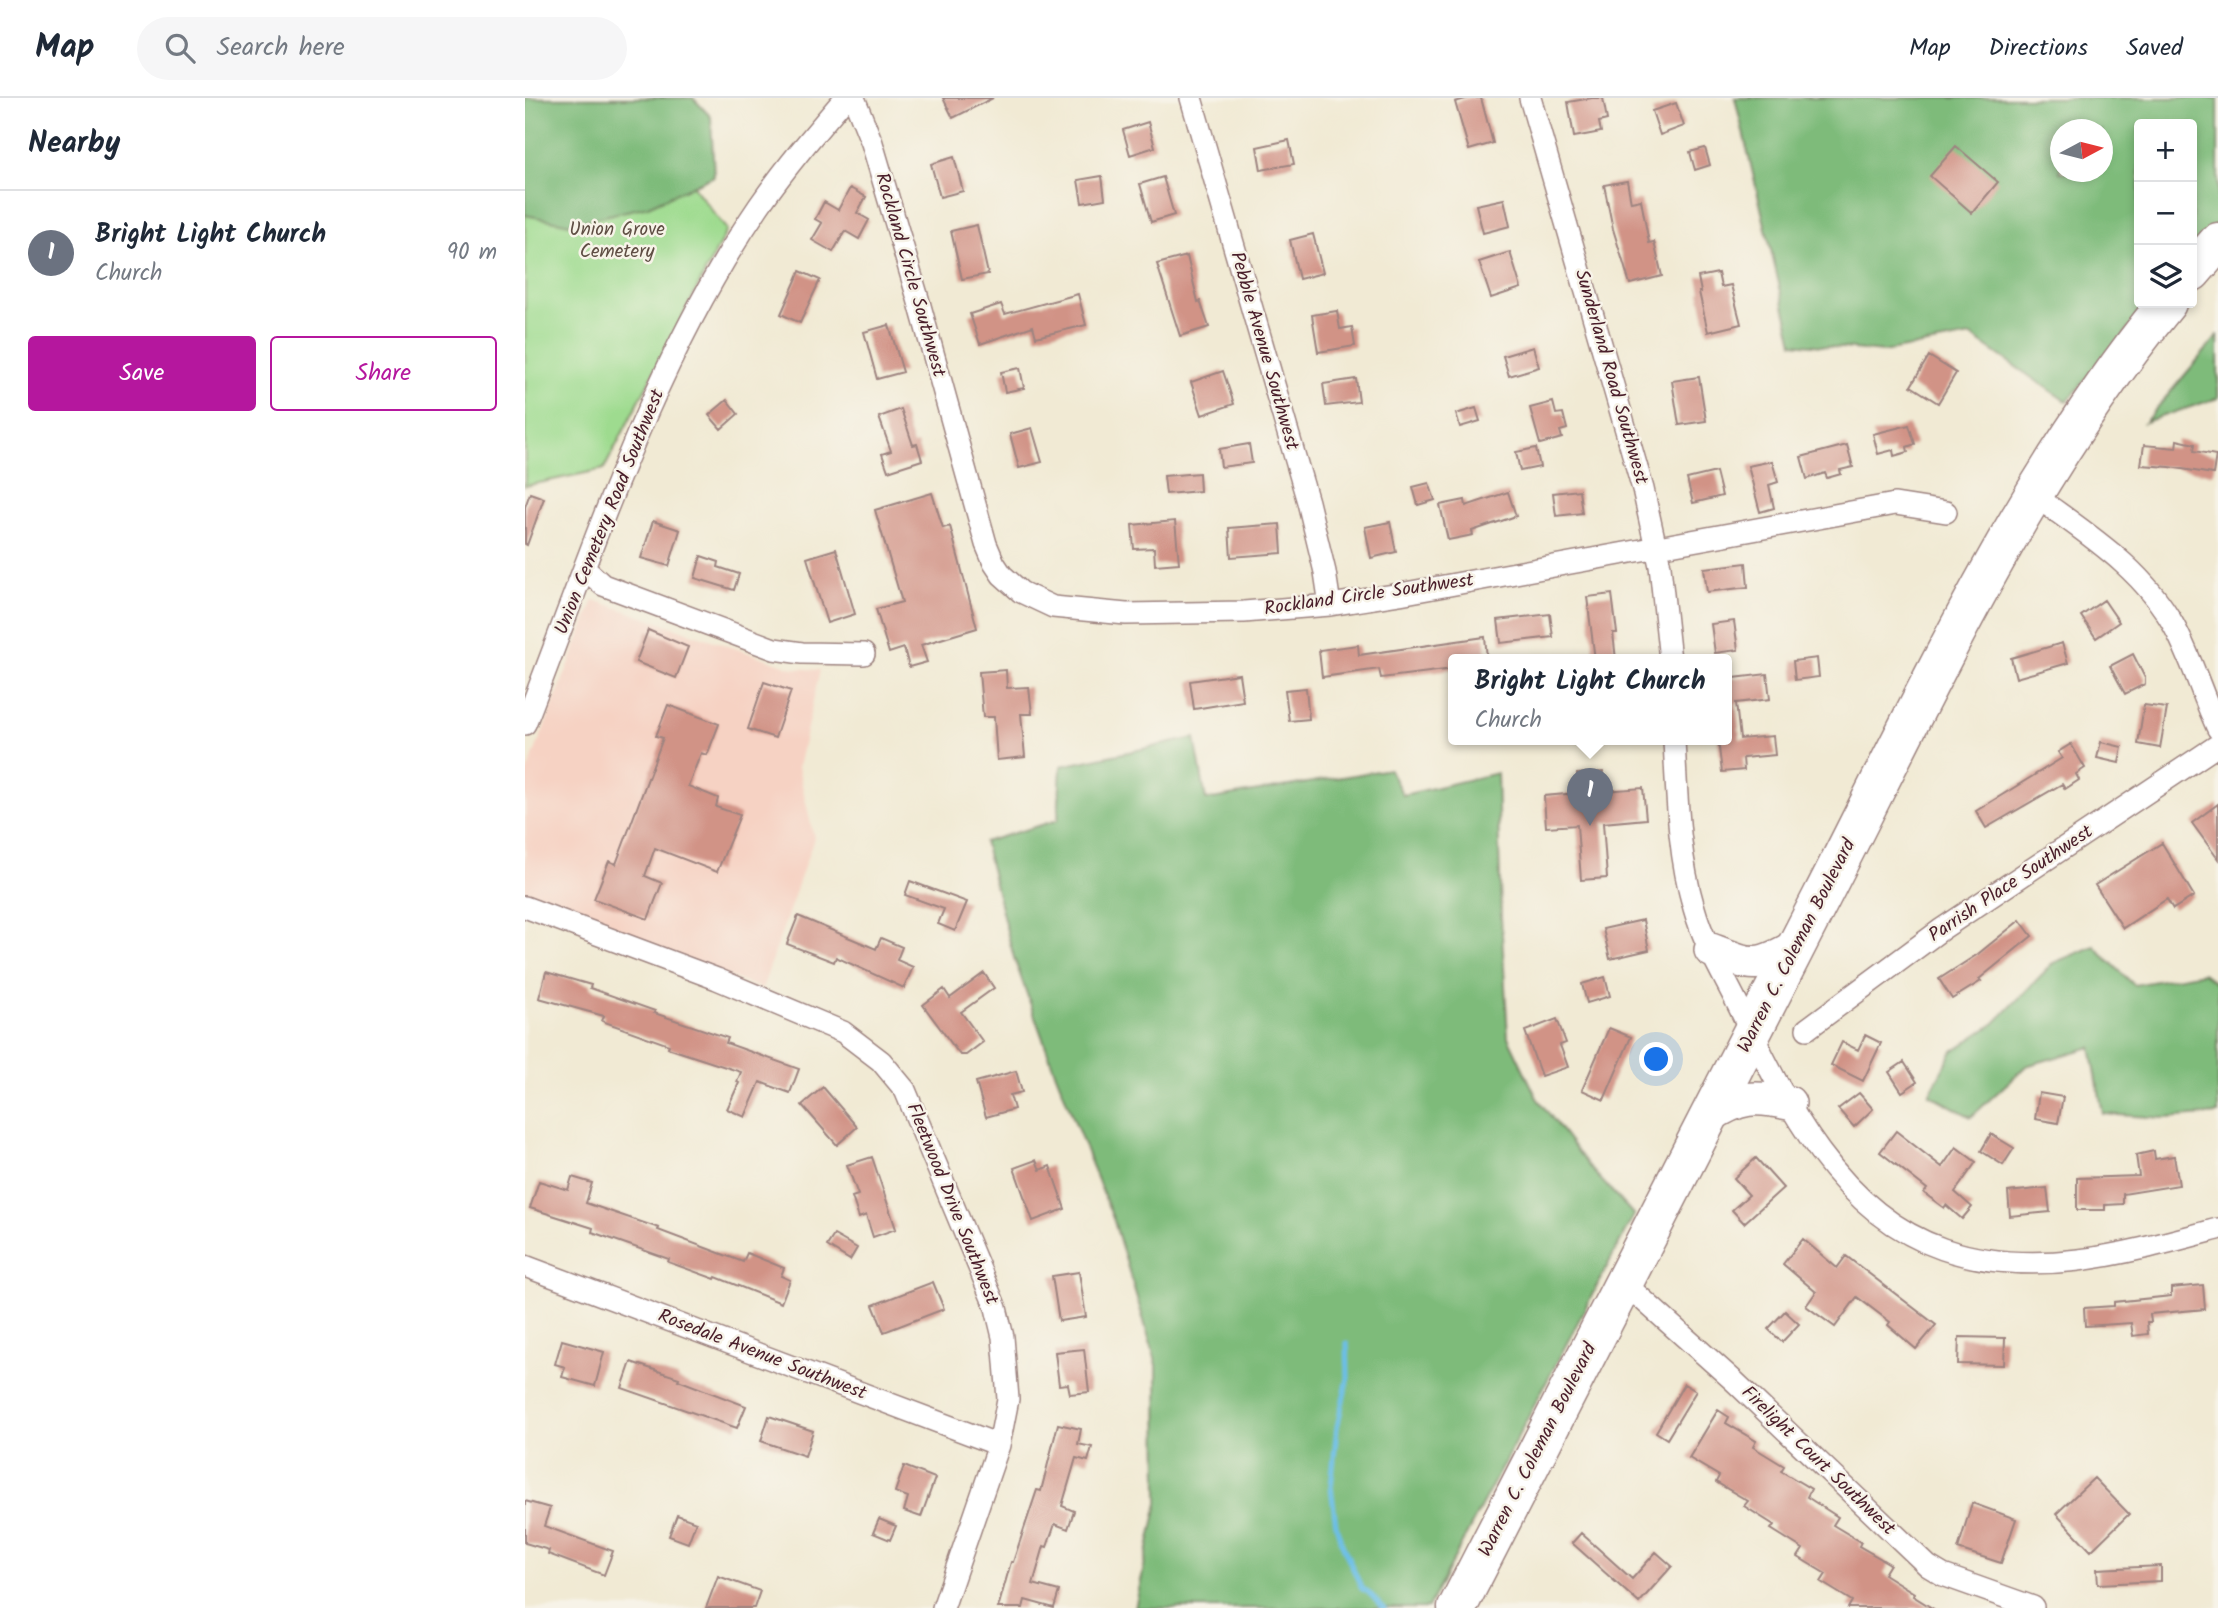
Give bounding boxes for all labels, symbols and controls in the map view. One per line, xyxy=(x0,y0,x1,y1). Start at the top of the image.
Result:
search box xyxy=(137,17,627,80)
text: Map xyxy=(35,22,95,75)
text: Search here xyxy=(217,27,345,69)
icon: search xyxy=(161,29,199,67)
text: Map xyxy=(1909,29,1951,68)
text: Directions xyxy=(1989,29,2088,68)
text: Saved xyxy=(2126,29,2183,68)
north arrow xyxy=(2050,119,2113,182)
map controls xyxy=(2134,119,2197,308)
button: + xyxy=(2134,119,2197,182)
text: Nearby xyxy=(28,120,120,168)
street label: Rockland Circle Southwest xyxy=(866,169,954,381)
button: − xyxy=(2134,182,2197,245)
text: Bright Light Church xyxy=(95,214,326,256)
park label: Union Grove Cemetery xyxy=(569,215,665,267)
text: 1 xyxy=(48,235,54,271)
text: 90 m xyxy=(447,235,497,271)
button: layers xyxy=(2134,245,2197,308)
street label: Pebble Avenue Southwest xyxy=(1221,248,1307,454)
text: Church xyxy=(95,256,162,292)
street label: Sunderland Road Southwest xyxy=(1566,266,1656,489)
button: Save xyxy=(28,336,256,411)
button: Share xyxy=(270,336,497,411)
street label: Union Cemetery Road Southwest xyxy=(547,384,673,639)
street label: Rockland Circle Southwest xyxy=(1262,565,1476,625)
popup xyxy=(1448,654,1732,745)
text: Bright Light Church xyxy=(1474,661,1706,703)
text: Church xyxy=(1474,703,1542,739)
pin: 1 xyxy=(1567,768,1613,826)
street label: Parrish Place Southwest xyxy=(1923,817,2100,950)
street label: Warren C. Coleman Boulevard xyxy=(1730,833,1864,1058)
your location xyxy=(1639,1042,1673,1076)
street label: Fleetwood Drive Southwest xyxy=(898,1098,1007,1310)
street label: Rosedale Avenue Southwest xyxy=(653,1301,871,1409)
street label: Warren C. Coleman Boulevard xyxy=(1471,1337,1605,1562)
street label: Firelight Court Southwest xyxy=(1734,1379,1903,1544)

